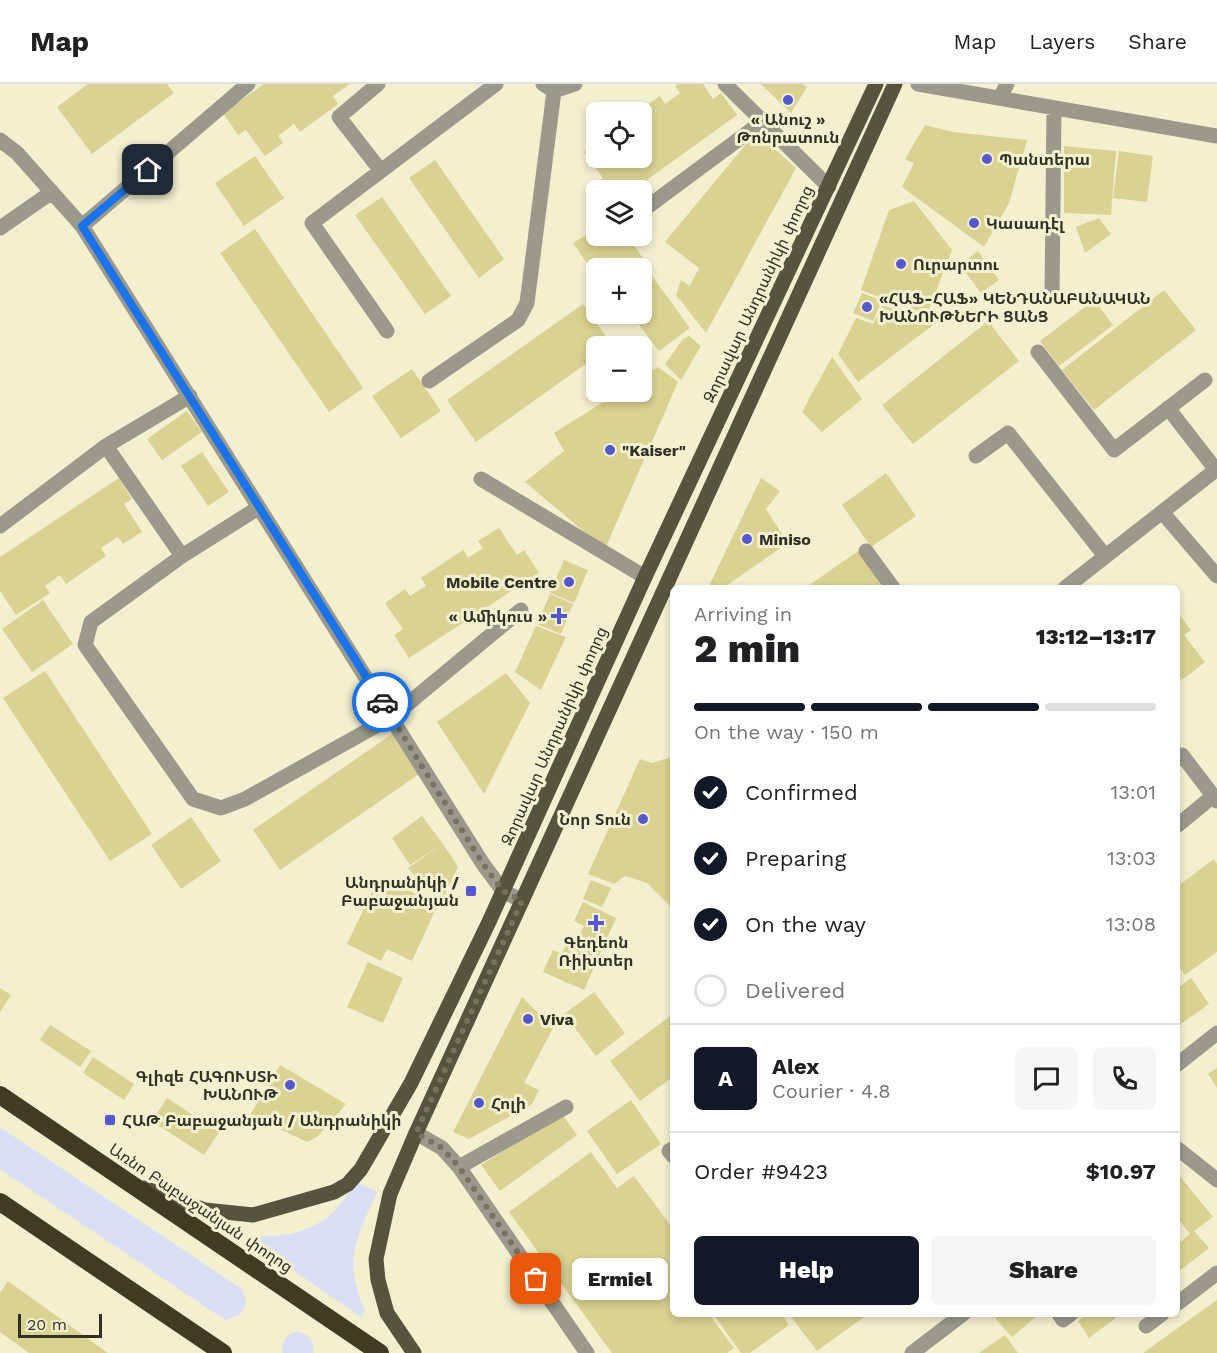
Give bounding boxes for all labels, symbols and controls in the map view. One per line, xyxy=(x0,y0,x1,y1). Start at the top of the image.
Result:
text: Map xyxy=(30,25,89,58)
text: Map xyxy=(953,29,996,54)
text: Layers xyxy=(1029,29,1095,54)
text: Share xyxy=(1128,29,1187,54)
marker: « Անուշ » Թոնրատուն xyxy=(781,93,795,107)
map controls xyxy=(586,102,652,402)
button: locate xyxy=(586,102,652,168)
place label: « Անուշ » Թոնրատուն xyxy=(737,110,839,147)
pin xyxy=(122,144,173,195)
place label: Պանտերա xyxy=(999,150,1090,169)
marker: Պանտերա xyxy=(980,152,994,166)
icon: home xyxy=(131,153,164,186)
button: layers xyxy=(586,180,652,246)
street label: Զորավար Անդրանիկի փողոց xyxy=(699,182,817,406)
place label: Կասադէլ xyxy=(986,214,1065,233)
marker: Կասադէլ xyxy=(967,216,981,230)
place label: Ուրարտու xyxy=(913,255,999,274)
marker: Ուրարտու xyxy=(894,257,908,271)
button: + xyxy=(586,258,652,324)
place label: «ՀԱՖ-ՀԱՖ» ԿԵՆԴԱՆԱԲԱՆԱԿԱՆ ԽԱՆՈՒԹՆԵՐԻ ՑԱՆՑ xyxy=(879,289,1151,326)
marker: «ՀԱՖ-ՀԱՖ» ԿԵՆԴԱՆԱԲԱՆԱԿԱՆ ԽԱՆՈՒԹՆԵՐԻ ՑԱՆՑ xyxy=(860,300,874,314)
button: − xyxy=(586,336,652,402)
place label: "Kaiser" xyxy=(622,441,686,460)
marker: "Kaiser" xyxy=(603,443,617,457)
place label: Miniso xyxy=(759,530,811,549)
marker: Miniso xyxy=(740,532,754,546)
place label: Mobile Centre xyxy=(446,573,557,592)
marker: Mobile Centre xyxy=(562,575,576,589)
text: Arriving in xyxy=(694,602,792,626)
place label: « Ամիկուս » xyxy=(448,607,547,626)
marker: « Ամիկուս » xyxy=(552,609,566,623)
street label: Զորավար Անդրանիկի փողոց xyxy=(497,624,611,848)
text: 13:12–13:17 xyxy=(1036,624,1156,649)
text: 2 min xyxy=(694,626,800,671)
courier xyxy=(352,672,412,732)
icon: car xyxy=(366,686,399,719)
text: On the way · 150 m xyxy=(694,720,879,744)
icon: check xyxy=(694,776,727,809)
text: Confirmed xyxy=(745,780,858,805)
text: 13:01 xyxy=(1110,780,1156,804)
place label: Նոր Տուն xyxy=(559,810,631,829)
marker: Նոր Տուն xyxy=(636,812,650,826)
icon: check xyxy=(694,842,727,875)
text: Preparing xyxy=(745,846,846,871)
text: 13:03 xyxy=(1107,846,1156,870)
place label: Անդրանիկի / Բաբաջանյան xyxy=(341,873,460,910)
marker: Անդրանիկի / Բաբաջանյան xyxy=(464,884,478,898)
icon: check xyxy=(694,908,727,941)
text: On the way xyxy=(745,912,866,937)
text: 13:08 xyxy=(1106,912,1156,936)
marker: Գեդեոն Ռիխտեր xyxy=(589,916,603,930)
place label: Գեդեոն Ռիխտեր xyxy=(558,933,634,970)
text: Delivered xyxy=(745,978,845,1003)
place label: Viva xyxy=(540,1010,574,1029)
marker: Viva xyxy=(521,1012,535,1026)
button: chat xyxy=(1015,1047,1078,1110)
button: phone xyxy=(1093,1047,1156,1110)
text: Alex xyxy=(772,1054,819,1079)
text: A xyxy=(718,1066,733,1091)
place label: Գլիզե ՀԱԳՈՒՍՏԻ ԽԱՆՈՒԹ xyxy=(135,1067,278,1104)
marker: Գլիզե ՀԱԳՈՒՍՏԻ ԽԱՆՈՒԹ xyxy=(283,1078,297,1092)
text: Courier · 4.8 xyxy=(772,1079,891,1103)
place label: Հոլի xyxy=(491,1094,526,1113)
marker: Հոլի xyxy=(472,1096,486,1110)
place label: ՀԱԹ Բաբաջանյան / Անդրանիկի xyxy=(122,1111,402,1130)
marker: ՀԱԹ Բաբաջանյան / Անդրանիկի xyxy=(103,1113,117,1127)
street label: Առնո Բաբաջանյան փողոց xyxy=(106,1139,296,1277)
text: Order #9423 xyxy=(694,1159,828,1184)
text: $10.97 xyxy=(1086,1159,1156,1184)
button: Help xyxy=(694,1236,919,1305)
button: Share xyxy=(931,1236,1156,1305)
pin xyxy=(510,1253,561,1304)
callout: Ermiel xyxy=(572,1258,668,1300)
icon: bag xyxy=(519,1262,552,1295)
text: Ermiel xyxy=(588,1267,652,1291)
scale bar xyxy=(18,1311,102,1338)
text: 20 m xyxy=(27,1315,67,1334)

